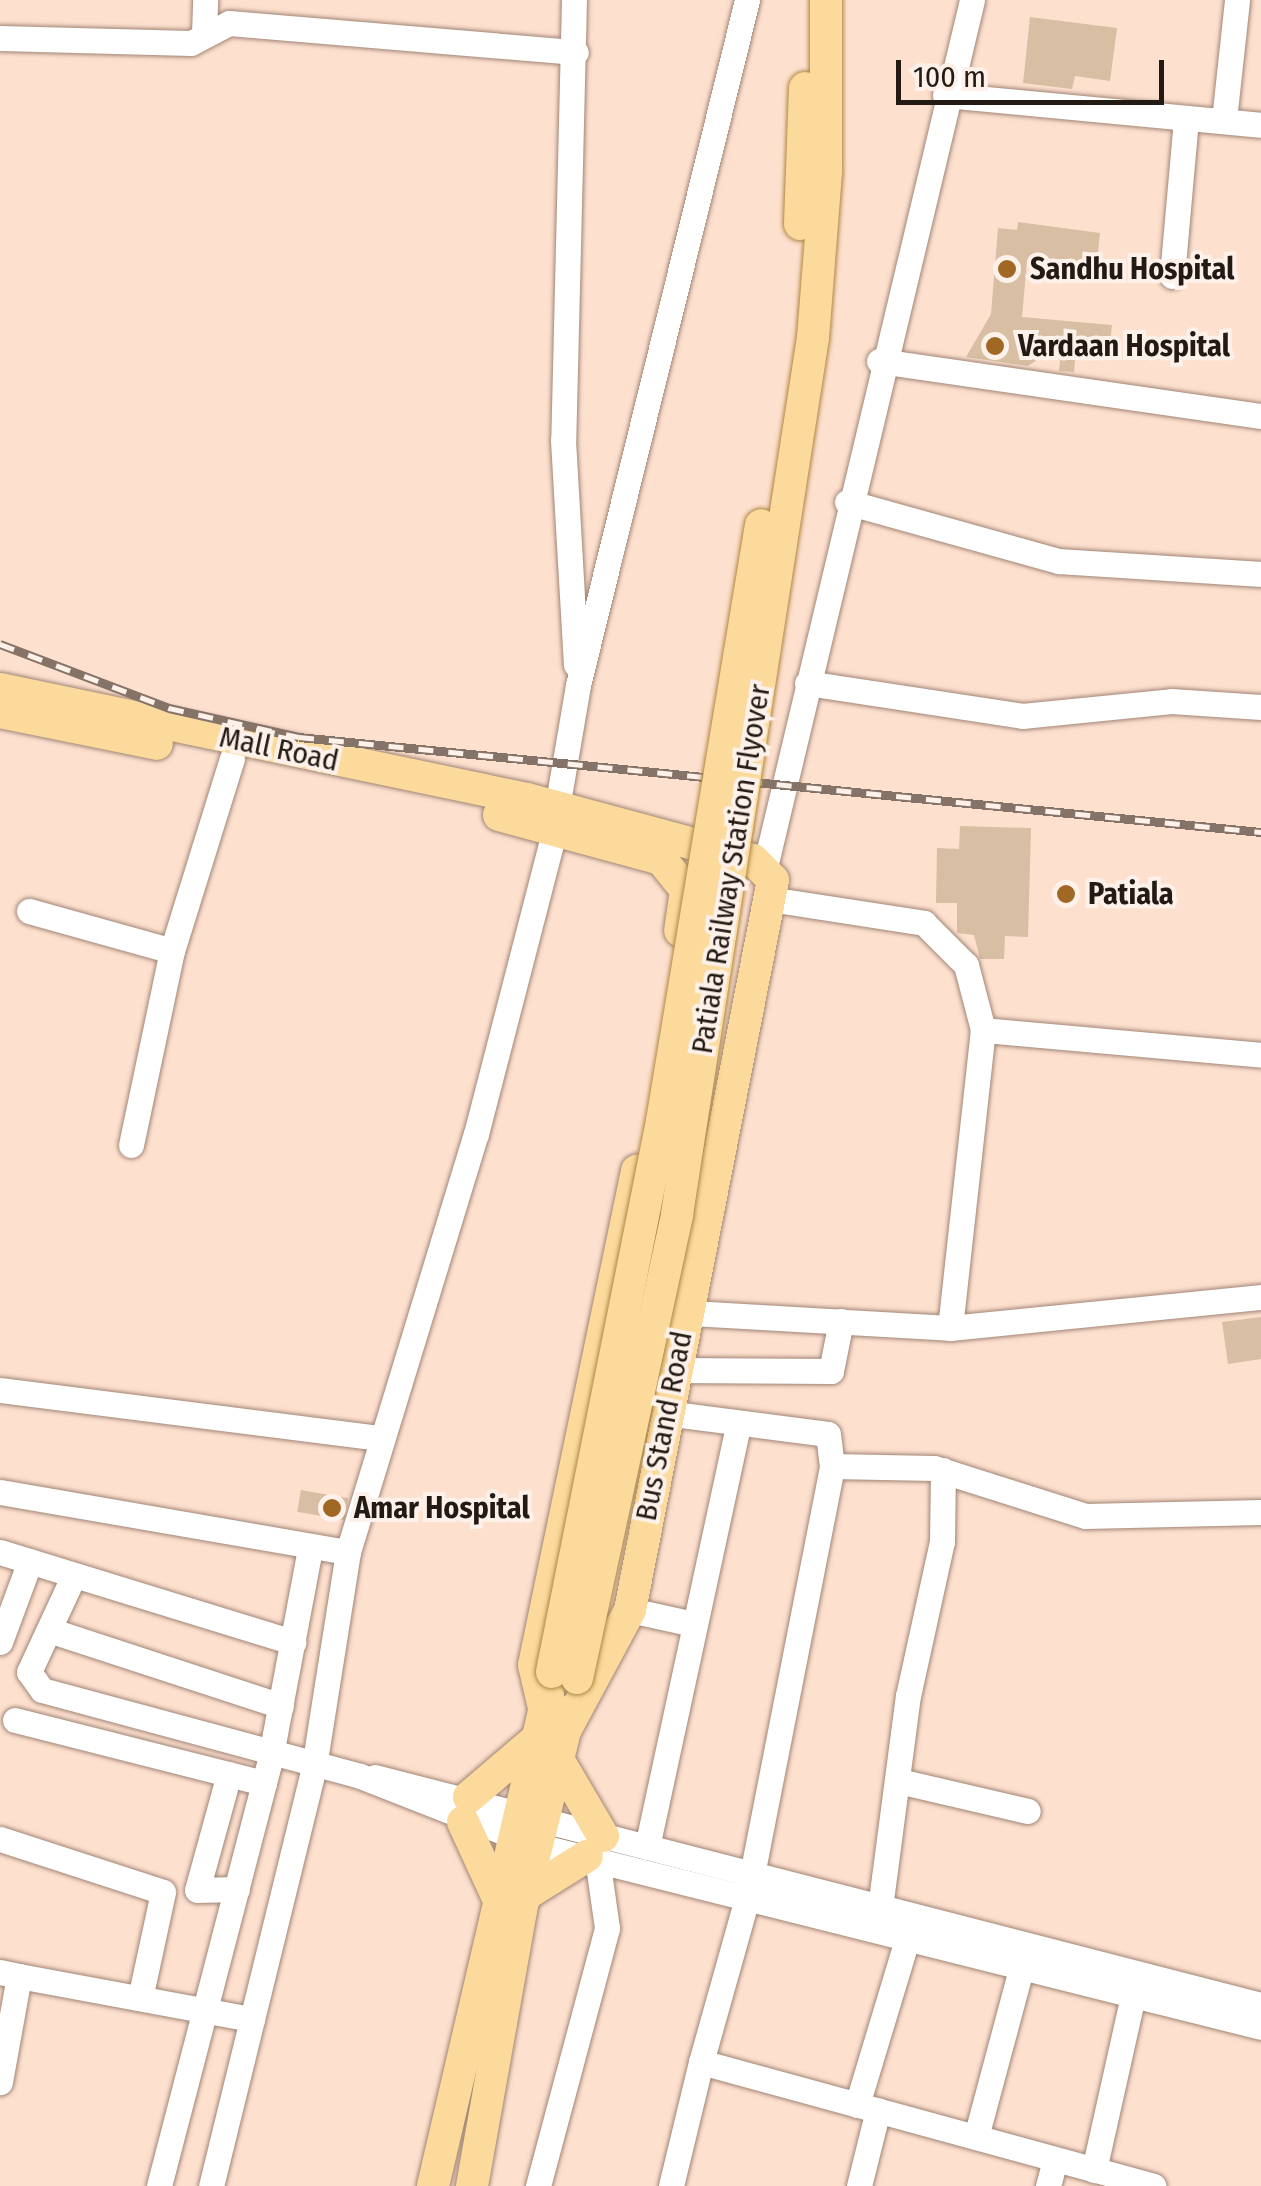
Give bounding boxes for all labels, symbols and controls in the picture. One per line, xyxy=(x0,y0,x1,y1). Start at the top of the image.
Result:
scale bar xyxy=(901,40,1168,102)
text: 100 m xyxy=(913,59,986,95)
place label: Sandhu Hospital xyxy=(1030,251,1234,287)
marker: Sandhu Hospital xyxy=(994,256,1020,282)
place label: Vardaan Hospital xyxy=(1018,328,1230,364)
marker: Vardaan Hospital xyxy=(982,333,1008,359)
street label: Patiala Railway Station Flyover xyxy=(684,682,778,1056)
street label: Mall Road xyxy=(216,719,342,779)
place label: Patiala xyxy=(1088,876,1174,912)
marker: Patiala xyxy=(1053,881,1079,907)
street label: Bus Stand Road xyxy=(628,1328,700,1524)
place label: Amar Hospital xyxy=(354,1490,530,1526)
marker: Amar Hospital xyxy=(319,1495,345,1521)

